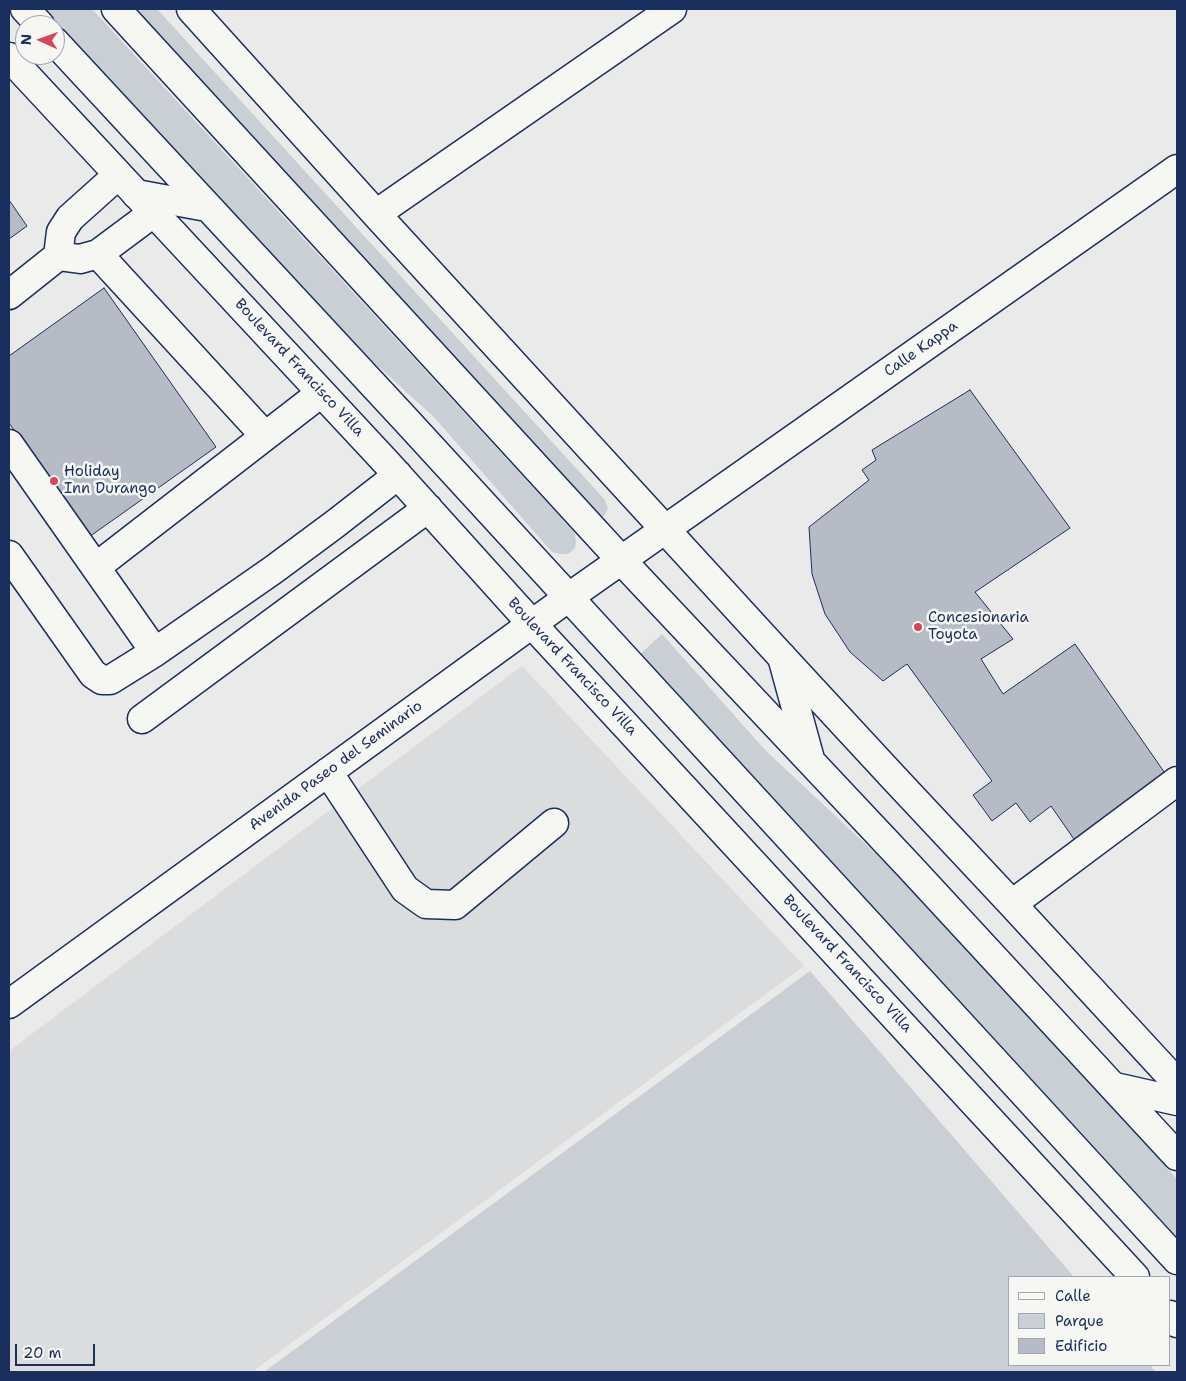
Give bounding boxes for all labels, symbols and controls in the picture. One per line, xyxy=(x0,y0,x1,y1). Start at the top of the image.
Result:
north arrow xyxy=(15,15,65,65)
text: N xyxy=(17,34,35,45)
street label: Boulevard Francisco Villa xyxy=(230,295,368,441)
street label: Calle Kappa xyxy=(881,317,961,381)
place label: Holiday Inn Durango xyxy=(64,463,156,498)
marker: Holiday Inn Durango xyxy=(48,475,60,487)
street label: Boulevard Francisco Villa xyxy=(503,594,641,740)
place label: Concesionaria Toyota xyxy=(928,609,1029,644)
marker: Concesionaria Toyota xyxy=(912,621,924,633)
street label: Avenida Paseo del Seminario xyxy=(246,697,426,835)
street label: Boulevard Francisco Villa xyxy=(778,891,916,1037)
legend xyxy=(1008,1276,1171,1366)
text: Calle xyxy=(1055,1286,1091,1306)
text: Parque xyxy=(1055,1311,1104,1331)
scale bar xyxy=(18,1334,98,1366)
text: Edificio xyxy=(1055,1336,1107,1356)
text: 20 m xyxy=(23,1343,62,1363)

